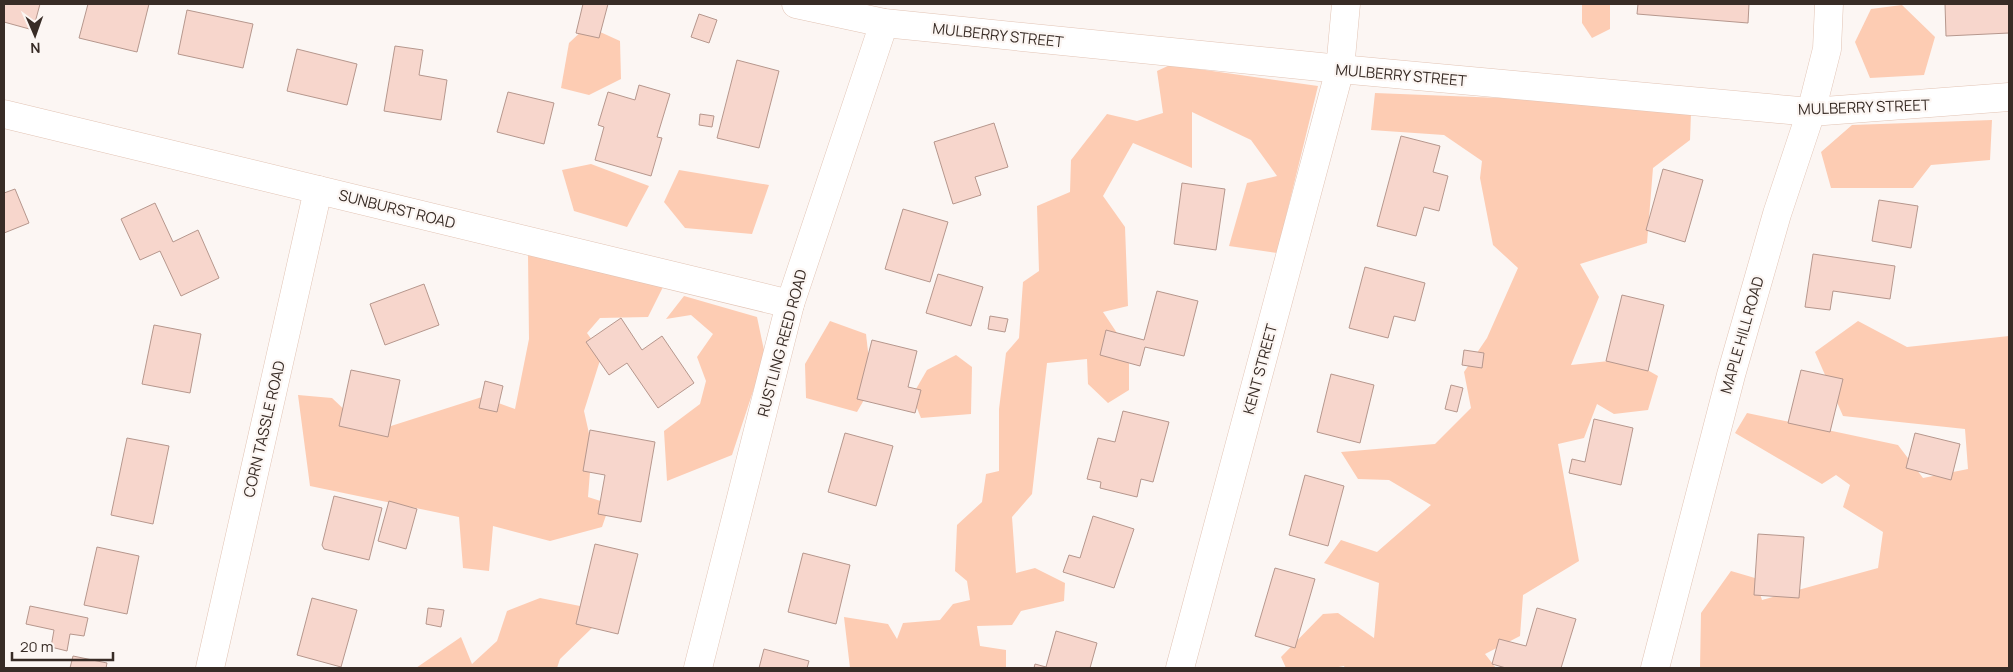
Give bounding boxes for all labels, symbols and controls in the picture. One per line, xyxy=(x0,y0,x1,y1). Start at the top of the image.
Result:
north arrow xyxy=(10,10,60,60)
street label: MULBERRY STREET xyxy=(931,18,1065,52)
text: N xyxy=(30,39,41,58)
street label: MULBERRY STREET xyxy=(1334,59,1468,91)
street label: MULBERRY STREET xyxy=(1798,94,1930,120)
street label: SUNBURST ROAD xyxy=(336,184,458,234)
street label: RUSTLING REED ROAD xyxy=(752,267,812,419)
street label: MAPLE HILL ROAD xyxy=(1715,274,1769,396)
street label: KENT STREET xyxy=(1238,321,1282,417)
street label: CORN TASSLE ROAD xyxy=(238,359,290,499)
scale bar xyxy=(12,630,114,662)
text: 20 m xyxy=(20,636,53,657)

